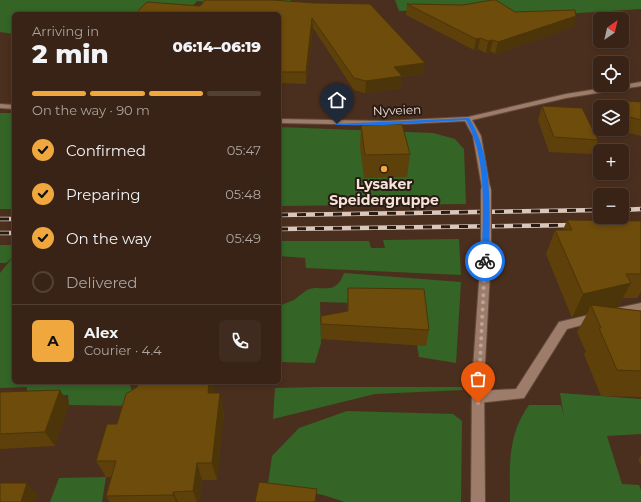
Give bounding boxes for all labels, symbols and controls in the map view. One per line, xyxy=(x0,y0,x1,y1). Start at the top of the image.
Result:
north arrow xyxy=(593,12,629,48)
map controls xyxy=(593,12,629,224)
text: Arriving in xyxy=(32,23,99,39)
text: 06:14–06:19 xyxy=(172,37,261,56)
text: 2 min xyxy=(32,38,109,70)
button: locate xyxy=(593,56,629,92)
pin xyxy=(320,83,354,124)
icon: home xyxy=(326,89,348,111)
button: layers xyxy=(593,100,629,136)
text: On the way · 90 m xyxy=(32,102,150,118)
street label: Nyveien xyxy=(373,102,421,118)
icon: check xyxy=(32,139,54,161)
text: Confirmed xyxy=(66,141,146,160)
text: 05:47 xyxy=(227,142,261,158)
button: + xyxy=(593,144,629,180)
marker: Lysaker Speidergruppe xyxy=(379,164,389,174)
place label: Lysaker Speidergruppe xyxy=(329,175,439,209)
icon: check xyxy=(32,183,54,205)
text: Preparing xyxy=(66,185,141,204)
text: 05:48 xyxy=(225,186,261,202)
button: − xyxy=(593,188,629,224)
icon: check xyxy=(32,227,54,249)
text: On the way xyxy=(66,229,151,248)
text: 05:49 xyxy=(226,230,261,246)
courier xyxy=(465,241,505,281)
icon: bike xyxy=(474,250,496,272)
text: Delivered xyxy=(66,273,138,292)
button: phone xyxy=(219,320,261,362)
text: Alex xyxy=(84,323,118,342)
text: A xyxy=(47,331,59,350)
text: Courier · 4.4 xyxy=(84,342,162,358)
pin xyxy=(461,362,495,403)
icon: bag xyxy=(467,368,489,390)

